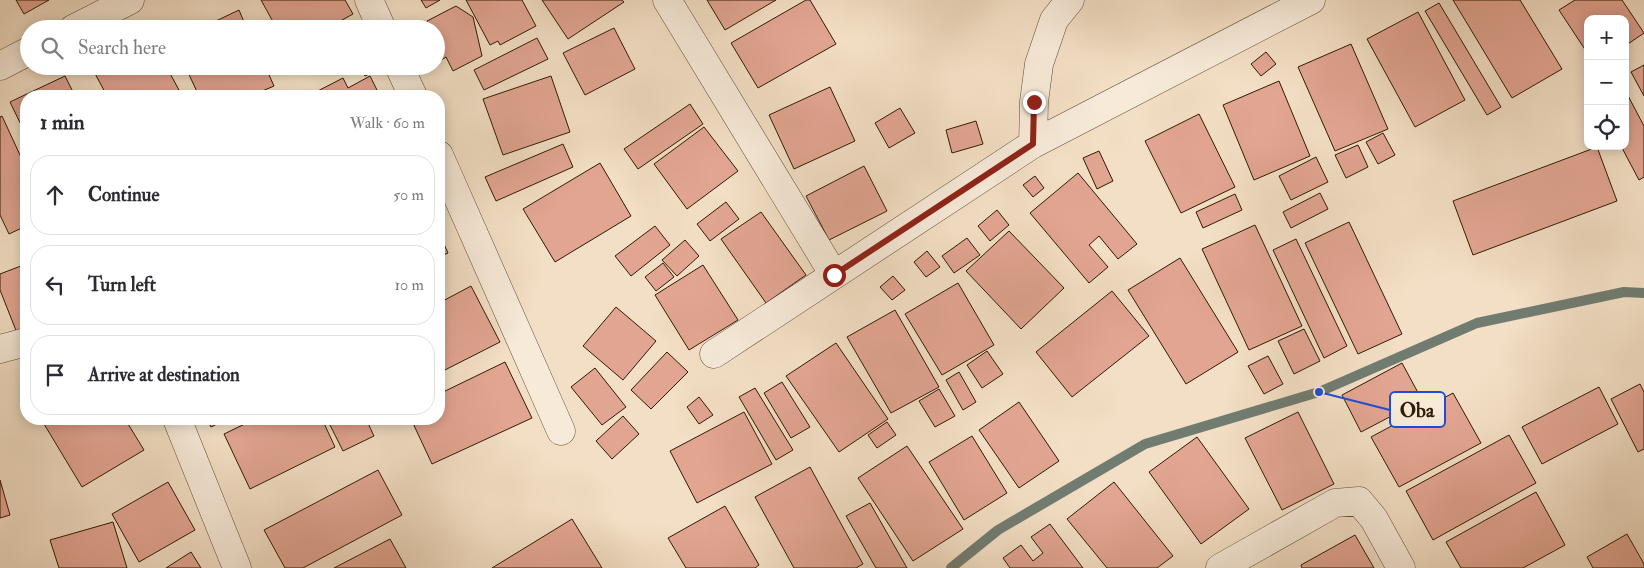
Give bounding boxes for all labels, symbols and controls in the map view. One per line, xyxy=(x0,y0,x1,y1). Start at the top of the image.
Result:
map controls xyxy=(1584,15,1629,150)
button: + xyxy=(1584,15,1629,60)
search box xyxy=(20,20,445,75)
icon: search xyxy=(38,34,66,62)
text: Search here xyxy=(78,36,166,60)
button: − xyxy=(1584,60,1629,105)
route end xyxy=(1023,91,1046,114)
button: locate xyxy=(1584,105,1629,150)
text: 1 min xyxy=(40,109,85,136)
text: Walk · 60 m xyxy=(350,113,425,133)
icon: ahead xyxy=(41,181,69,209)
text: Continue xyxy=(88,183,159,207)
text: 50 m xyxy=(393,185,424,205)
route start xyxy=(823,264,846,287)
icon: left xyxy=(41,271,69,299)
text: Turn left xyxy=(88,273,156,297)
text: 10 m xyxy=(394,275,424,295)
icon: arrive xyxy=(41,361,69,389)
text: Arrive at destination xyxy=(88,363,240,387)
callout: Oba xyxy=(1390,392,1445,427)
text: Oba xyxy=(1400,398,1435,423)

